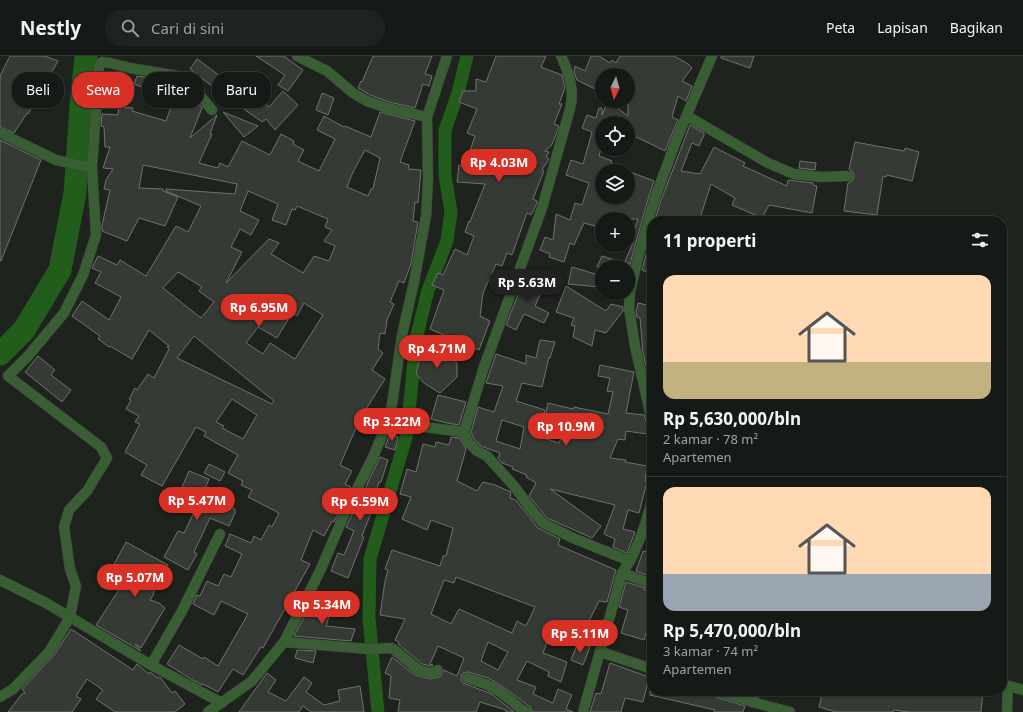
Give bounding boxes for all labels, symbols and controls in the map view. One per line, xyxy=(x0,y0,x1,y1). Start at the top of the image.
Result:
search box xyxy=(105,10,385,46)
text: Nestly xyxy=(20,15,81,41)
icon: search xyxy=(119,17,141,39)
text: Cari di sini xyxy=(151,18,224,38)
text: Peta xyxy=(826,18,855,37)
text: Lapisan xyxy=(877,18,928,37)
text: Bagikan xyxy=(950,18,1003,37)
north arrow xyxy=(595,68,635,108)
map controls xyxy=(595,68,635,300)
chip: Beli xyxy=(12,72,64,108)
chip: Sewa xyxy=(72,72,134,108)
chip: Filter xyxy=(142,72,204,108)
chip: Baru xyxy=(212,72,271,108)
button: locate xyxy=(595,116,635,156)
pin: Rp 4.03M xyxy=(458,149,540,183)
text: Rp 4.03M xyxy=(470,153,528,171)
button: layers xyxy=(595,164,635,204)
button: + xyxy=(595,212,635,252)
text: 11 properti xyxy=(663,229,756,252)
icon: filters xyxy=(969,229,991,251)
button: − xyxy=(595,260,635,300)
pin: Rp 5.63M xyxy=(486,269,568,303)
text: Rp 5.63M xyxy=(498,273,556,291)
pin: Rp 6.95M xyxy=(218,294,300,328)
text: Rp 6.95M xyxy=(230,298,288,316)
icon: home xyxy=(791,301,863,373)
pin: Rp 4.71M xyxy=(396,335,478,369)
text: Rp 4.71M xyxy=(408,339,466,357)
text: Rp 5,630,000/bln xyxy=(663,407,801,430)
pin: Rp 3.22M xyxy=(351,408,433,442)
text: Rp 3.22M xyxy=(363,412,421,430)
pin: Rp 10.9M xyxy=(525,413,607,447)
text: Rp 10.9M xyxy=(537,417,595,435)
text: 2 kamar · 78 m² xyxy=(663,430,758,448)
text: Apartemen xyxy=(663,448,732,466)
pin: Rp 5.47M xyxy=(156,487,238,521)
pin: Rp 6.59M xyxy=(319,488,401,522)
text: Rp 5.47M xyxy=(168,491,226,509)
text: Rp 6.59M xyxy=(331,492,389,510)
icon: home xyxy=(791,513,863,585)
pin: Rp 5.07M xyxy=(94,564,176,598)
text: Rp 5.07M xyxy=(106,568,164,586)
pin: Rp 5.34M xyxy=(281,591,363,625)
text: Rp 5.34M xyxy=(293,595,351,613)
text: Rp 5,470,000/bln xyxy=(663,619,801,642)
pin: Rp 5.11M xyxy=(539,620,621,654)
text: Rp 5.11M xyxy=(551,624,609,642)
text: 3 kamar · 74 m² xyxy=(663,642,758,660)
text: Apartemen xyxy=(663,660,732,678)

